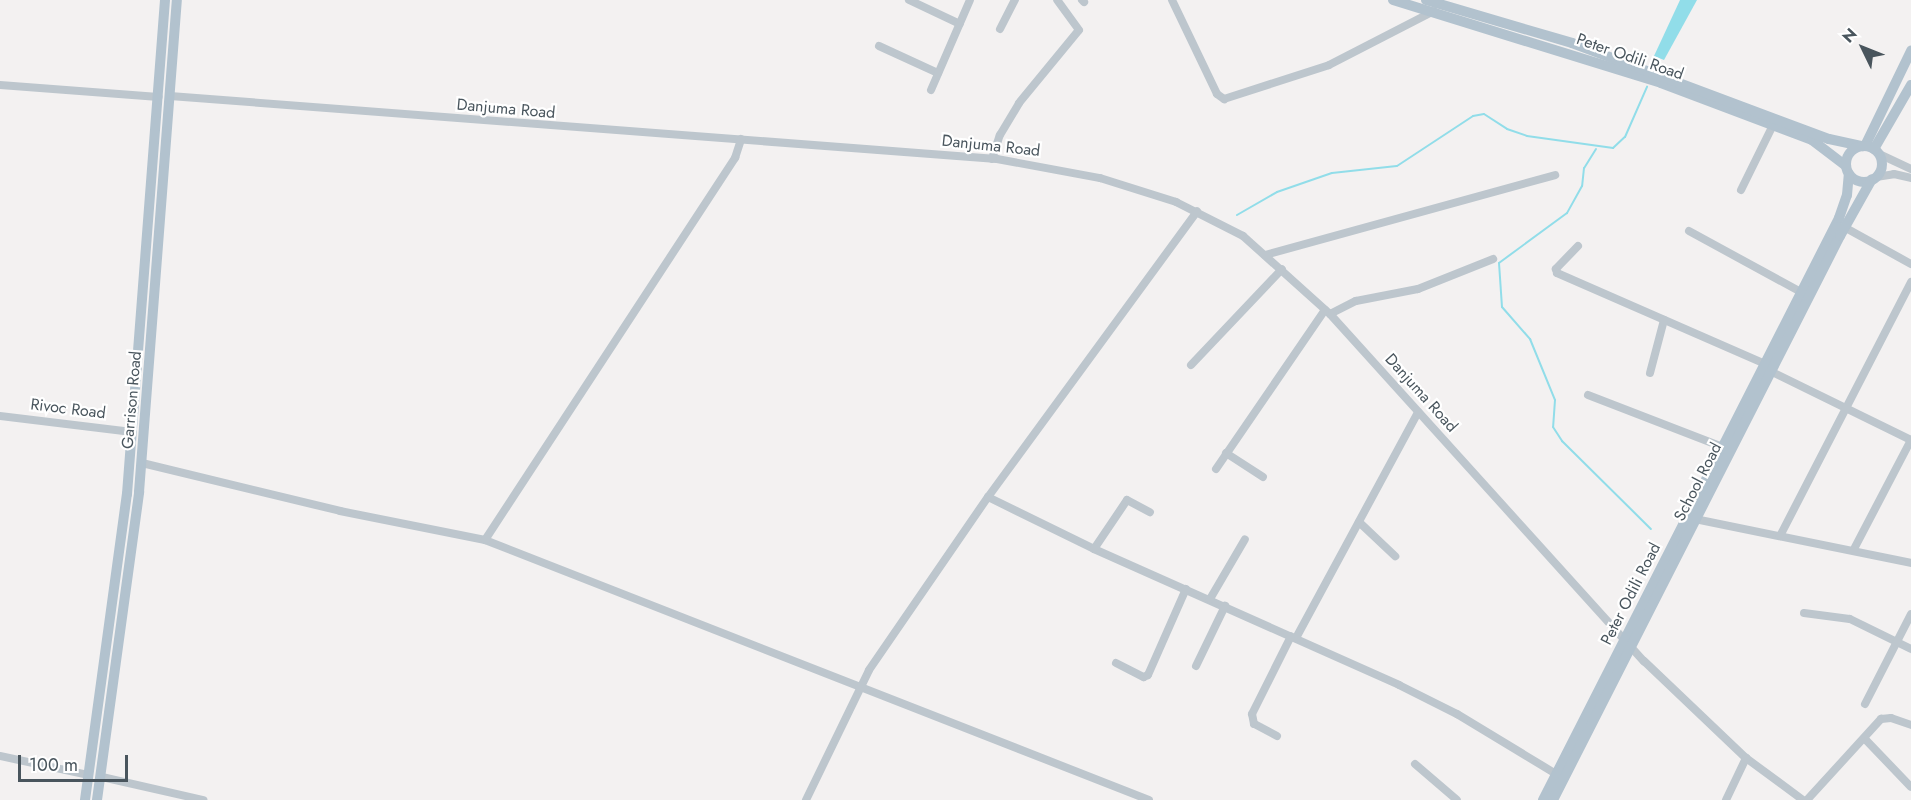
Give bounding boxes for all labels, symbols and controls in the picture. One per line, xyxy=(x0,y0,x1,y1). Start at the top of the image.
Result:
north arrow xyxy=(1833,18,1893,78)
text: N xyxy=(1837,23,1862,48)
street label: Peter Odili Road xyxy=(1574,30,1686,84)
street label: Danjuma Road xyxy=(456,95,556,123)
street label: Danjuma Road xyxy=(941,131,1041,161)
street label: Garrison Road xyxy=(118,350,146,450)
street label: Danjuma Road xyxy=(1381,350,1461,436)
street label: Rivoc Road xyxy=(29,395,107,423)
street label: School Road xyxy=(1670,440,1726,524)
street label: Peter Odili Road xyxy=(1597,540,1665,648)
scale bar xyxy=(21,743,130,781)
text: 100 m xyxy=(29,752,78,778)

